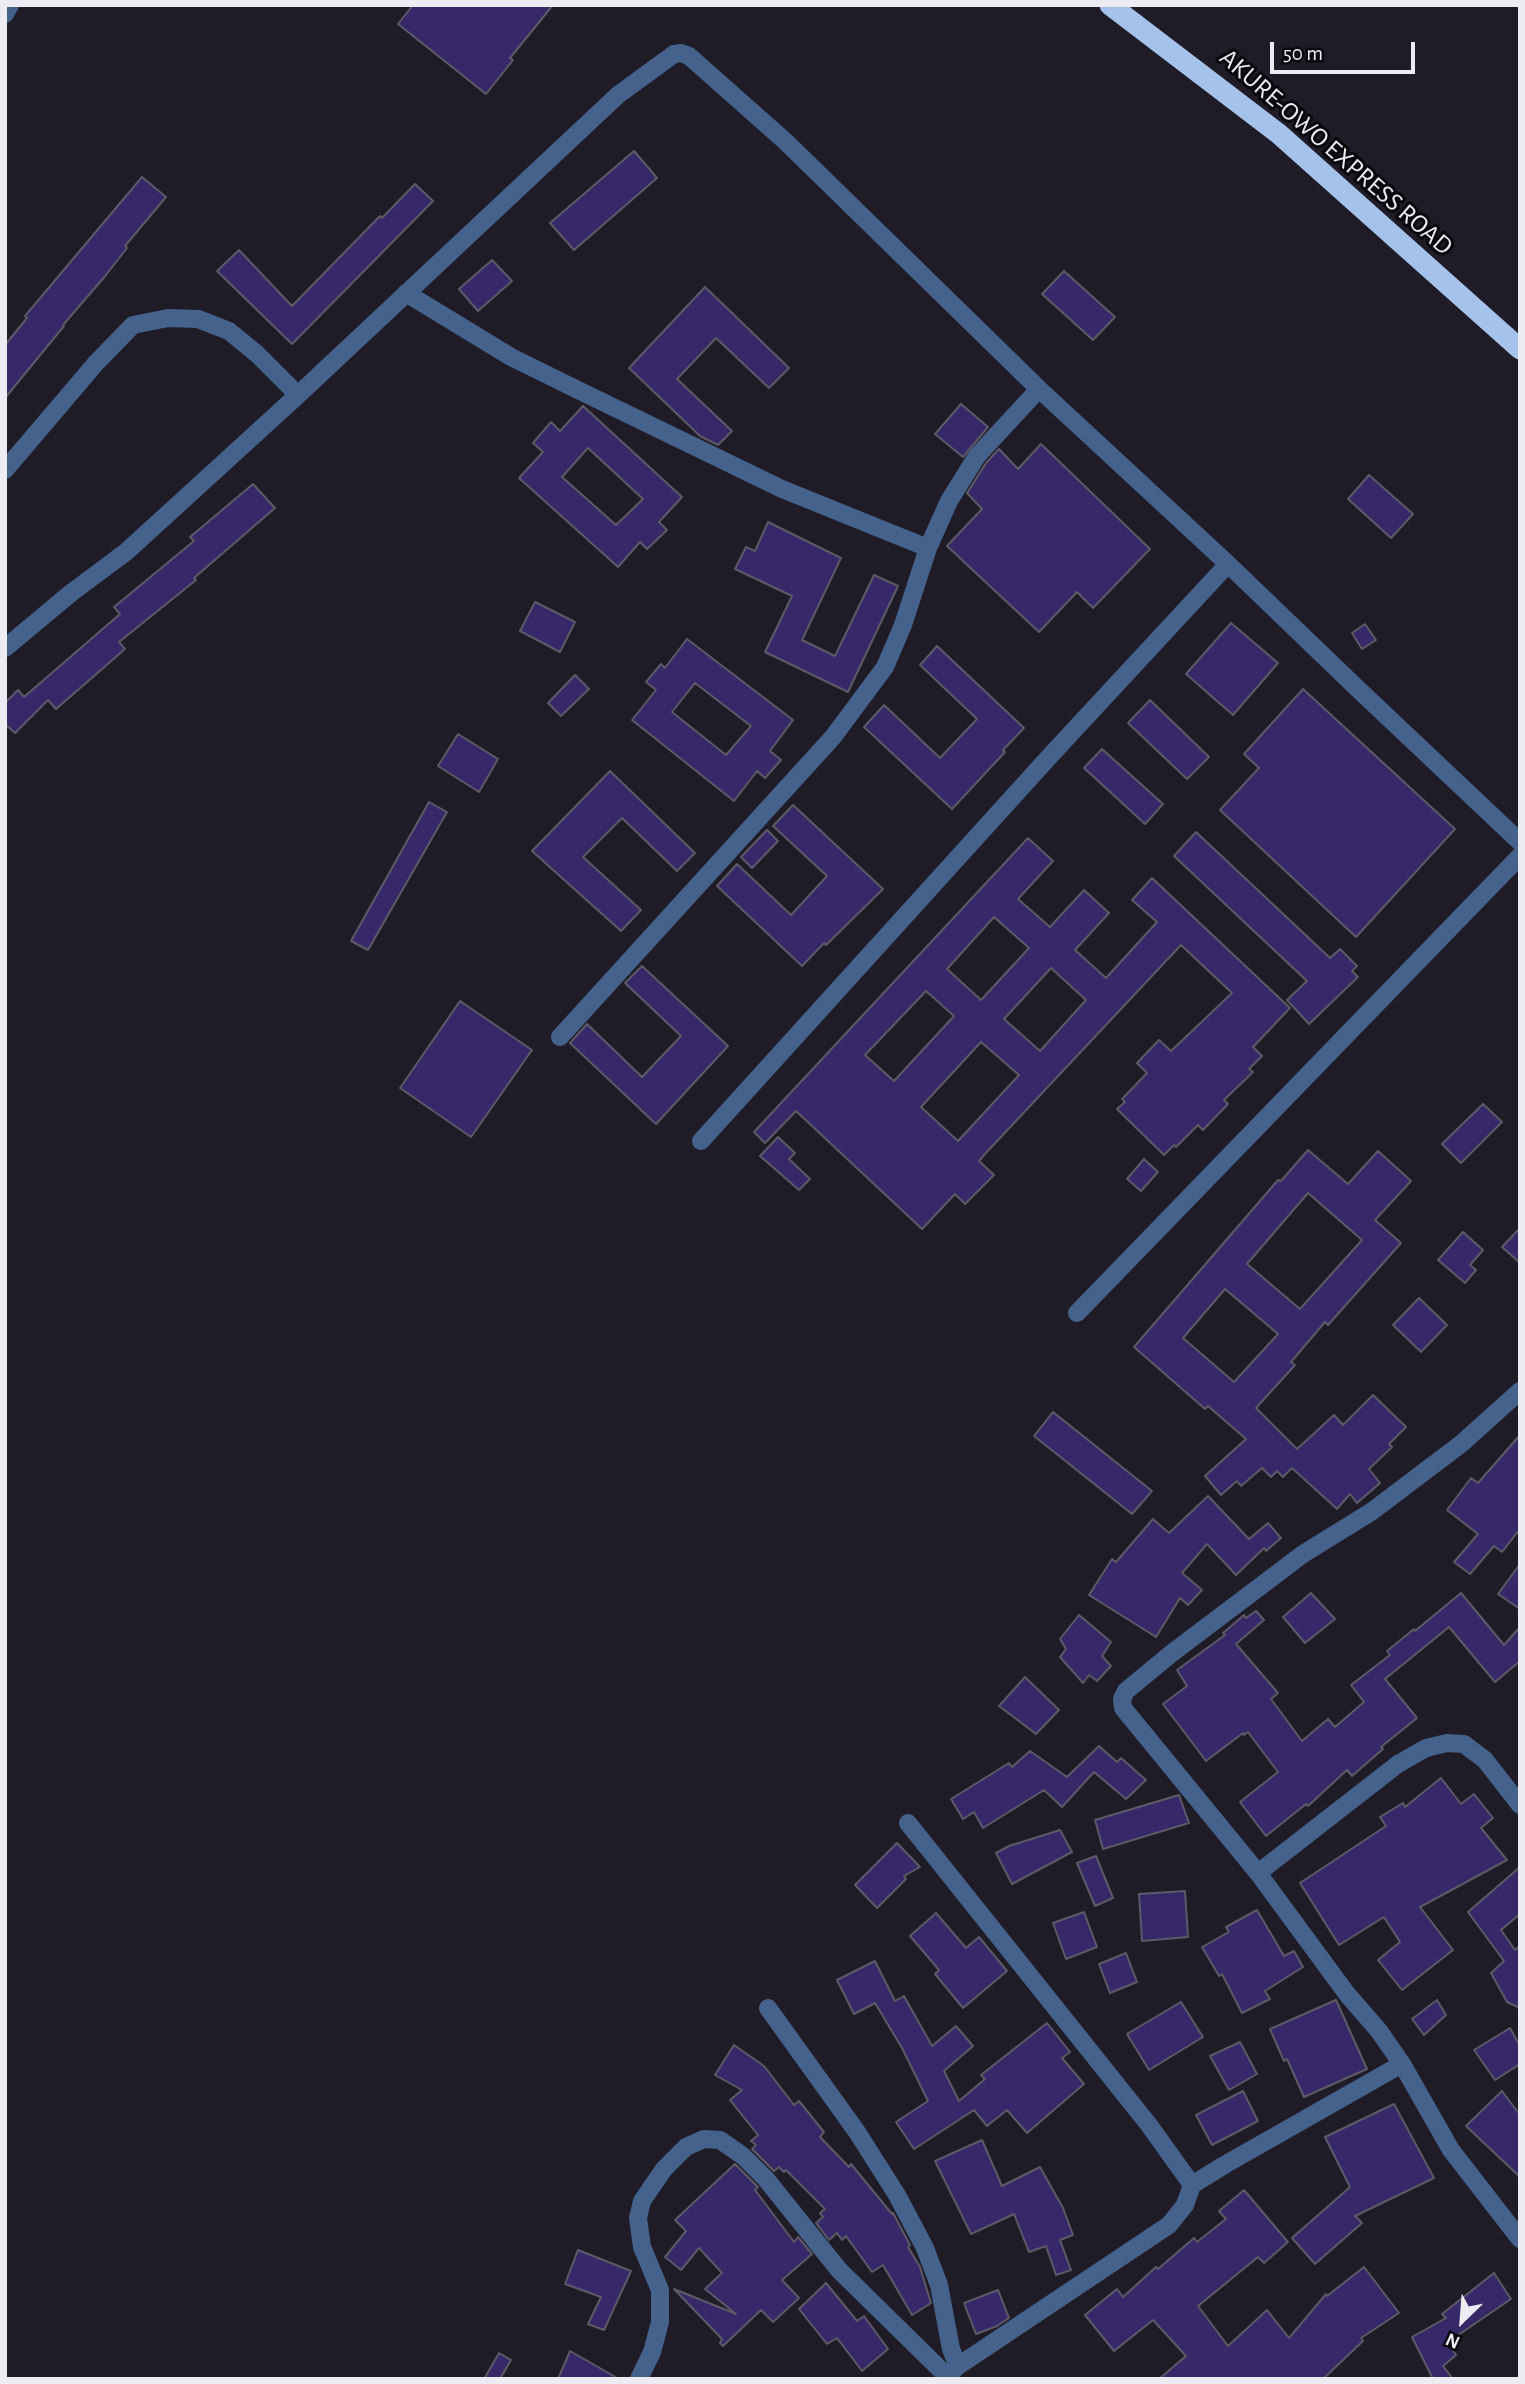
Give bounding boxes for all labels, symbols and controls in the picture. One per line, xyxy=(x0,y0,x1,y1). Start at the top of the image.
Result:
scale bar xyxy=(1273,28,1418,72)
street label: AKURE-OWO EXPRESS ROAD xyxy=(1213,42,1459,262)
text: 50 m xyxy=(1283,43,1323,64)
north arrow xyxy=(1427,2286,1497,2356)
text: N xyxy=(1443,2329,1463,2352)

